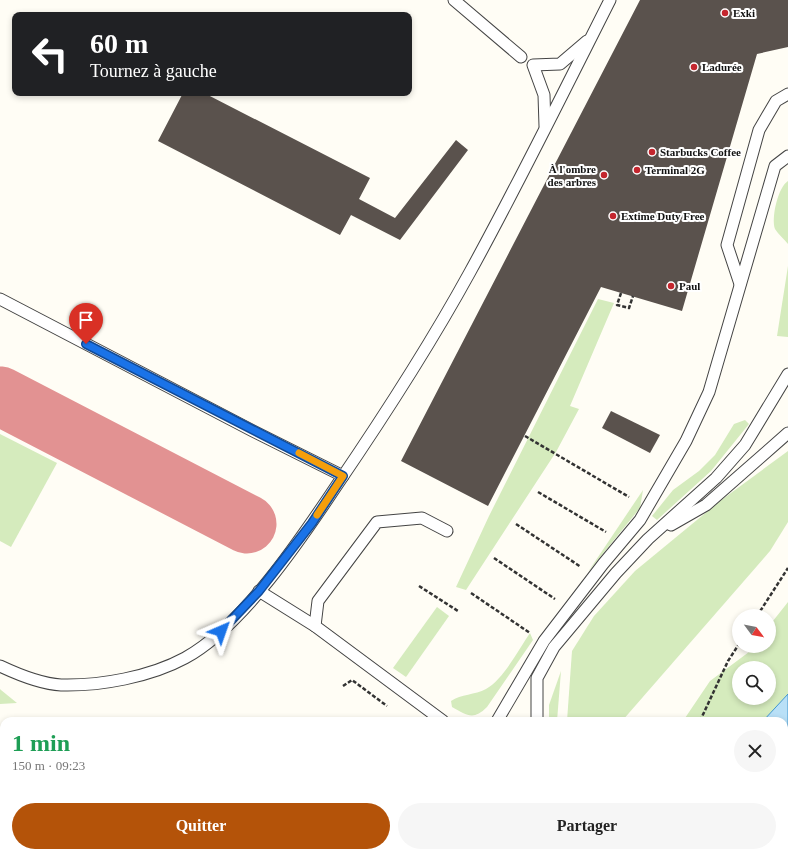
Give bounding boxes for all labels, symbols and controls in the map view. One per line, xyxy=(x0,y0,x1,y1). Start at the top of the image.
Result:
place label: Exki xyxy=(733,7,755,19)
marker: Exki xyxy=(720,8,730,18)
icon: left xyxy=(24,28,76,80)
text: 60 m xyxy=(90,28,148,59)
text: Tournez à gauche xyxy=(90,61,217,81)
place label: Ladurée xyxy=(702,61,742,73)
marker: Ladurée xyxy=(689,62,699,72)
place label: Starbucks Coffee xyxy=(660,146,741,158)
marker: Starbucks Coffee xyxy=(647,147,657,157)
place label: À l'ombre des arbres xyxy=(548,163,597,188)
place label: Terminal 2G xyxy=(645,164,705,176)
marker: Terminal 2G xyxy=(632,165,642,175)
marker: À l'ombre des arbres xyxy=(599,170,609,180)
place label: Extime Duty Free xyxy=(621,210,705,222)
marker: Extime Duty Free xyxy=(608,211,618,221)
place label: Paul xyxy=(679,280,700,292)
marker: Paul xyxy=(666,281,676,291)
pin xyxy=(69,303,103,344)
icon: arrive xyxy=(75,309,97,331)
north arrow xyxy=(732,609,776,653)
map controls xyxy=(732,609,776,705)
position arrow xyxy=(200,610,242,652)
button: search xyxy=(732,661,776,705)
text: 1 min xyxy=(12,730,70,756)
button: close xyxy=(734,730,776,772)
text: 150 m · 09:23 xyxy=(12,758,85,773)
button: Quitter xyxy=(12,803,390,849)
button: Partager xyxy=(398,803,776,849)

